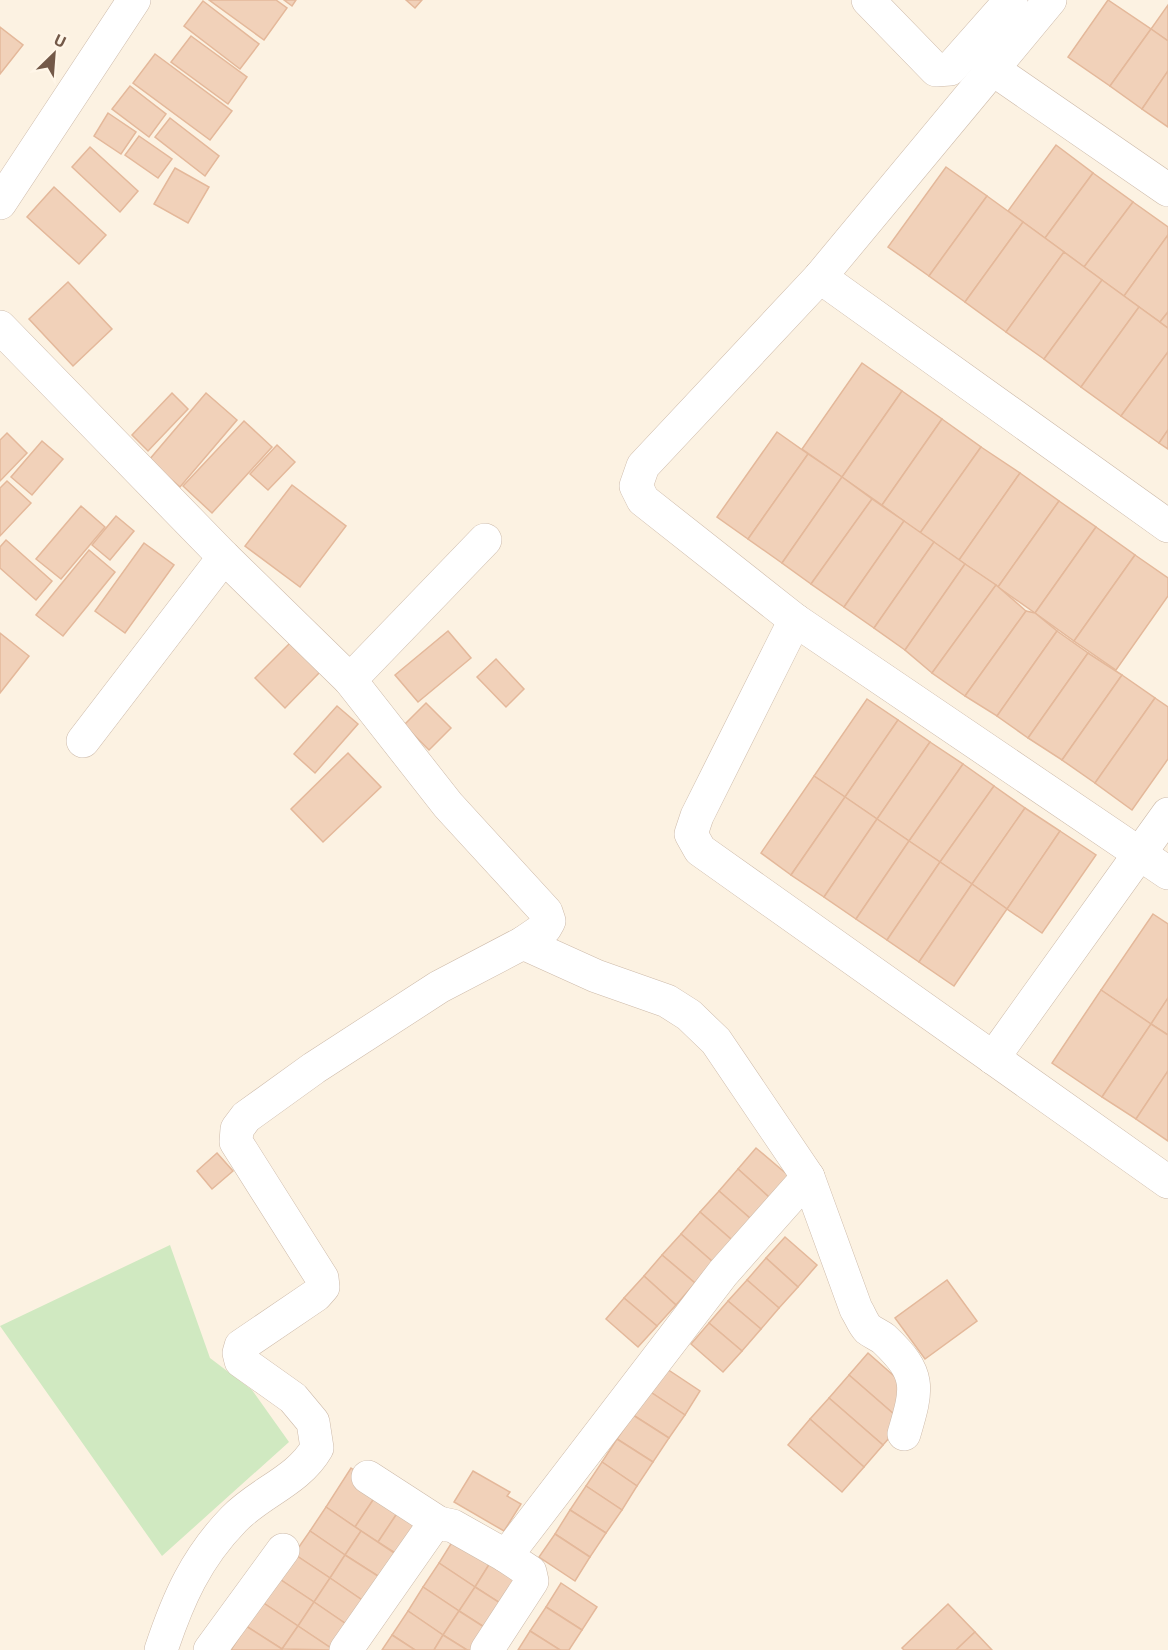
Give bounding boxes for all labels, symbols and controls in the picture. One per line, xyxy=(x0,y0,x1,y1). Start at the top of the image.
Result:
north arrow xyxy=(24,24,84,84)
text: U xyxy=(52,29,70,51)

